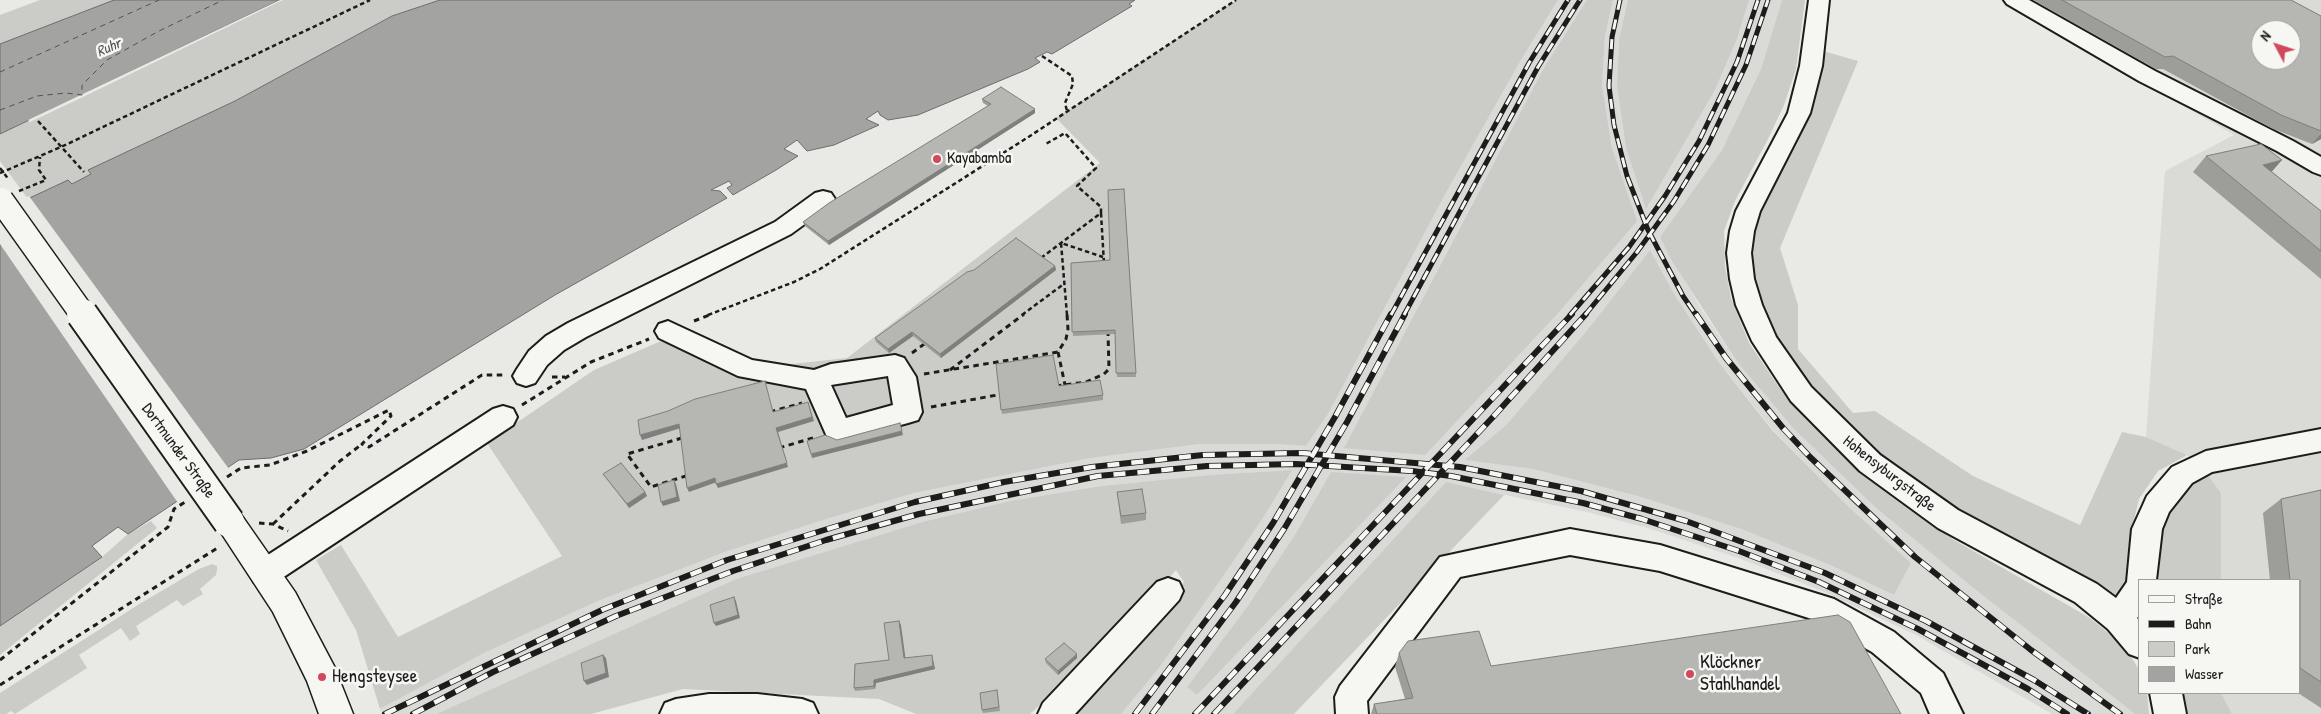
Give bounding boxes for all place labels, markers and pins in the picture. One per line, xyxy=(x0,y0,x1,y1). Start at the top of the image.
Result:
place label: Kayabamba xyxy=(947,149,1011,169)
marker: Kayabamba xyxy=(931,153,943,165)
place label: Klöckner Stahlhandel xyxy=(1700,652,1780,696)
place label: Hengsteysee xyxy=(332,666,417,688)
marker: Klöckner Stahlhandel xyxy=(1684,668,1696,680)
marker: Hengsteysee xyxy=(316,671,328,683)

